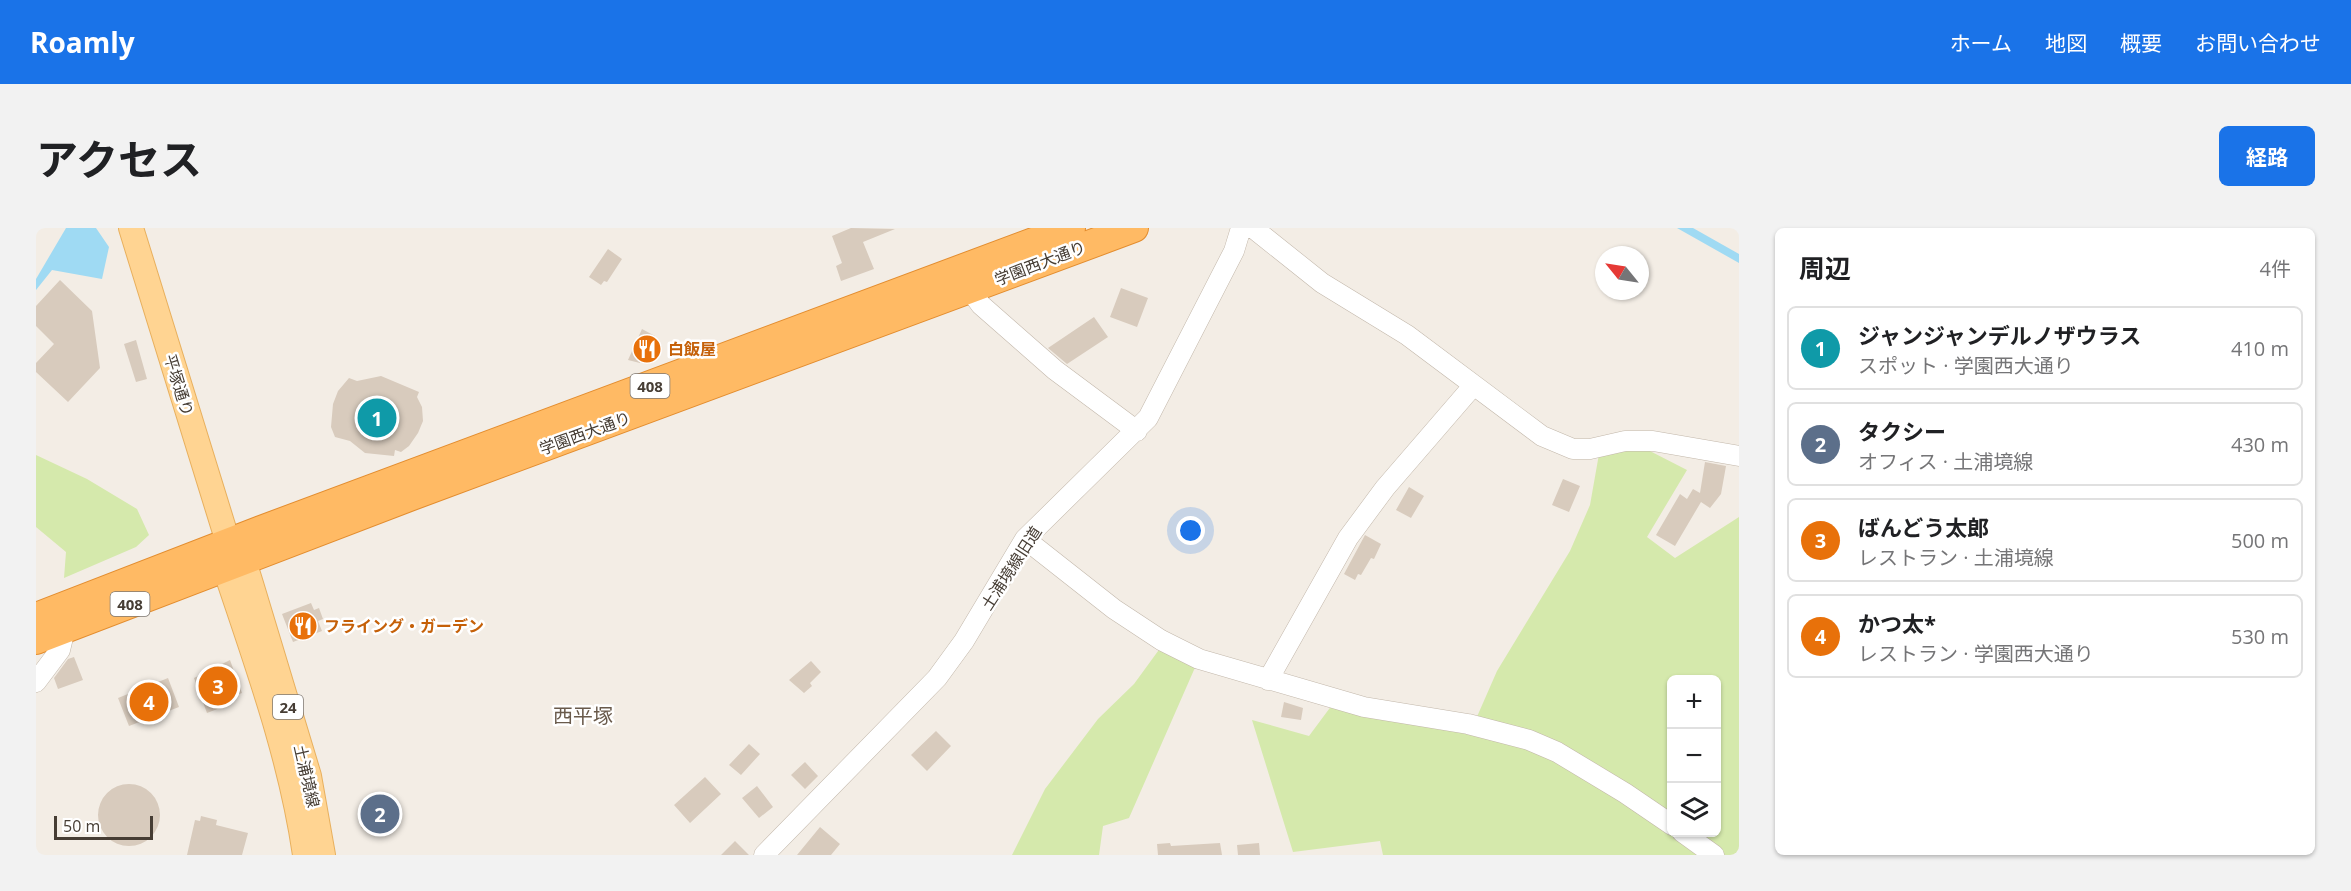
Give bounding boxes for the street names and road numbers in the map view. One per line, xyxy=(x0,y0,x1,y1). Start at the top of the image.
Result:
street label: 学園西大通り xyxy=(991,236,1089,290)
street label: 平塚通り xyxy=(159,351,199,419)
road number: 408 xyxy=(630,374,670,398)
street label: 学園西大通り xyxy=(536,406,634,460)
street label: 土浦境線旧道 xyxy=(976,522,1046,614)
road number: 408 xyxy=(110,592,149,616)
road number: 24 xyxy=(273,695,303,719)
street label: 土浦境線 xyxy=(289,742,325,810)

